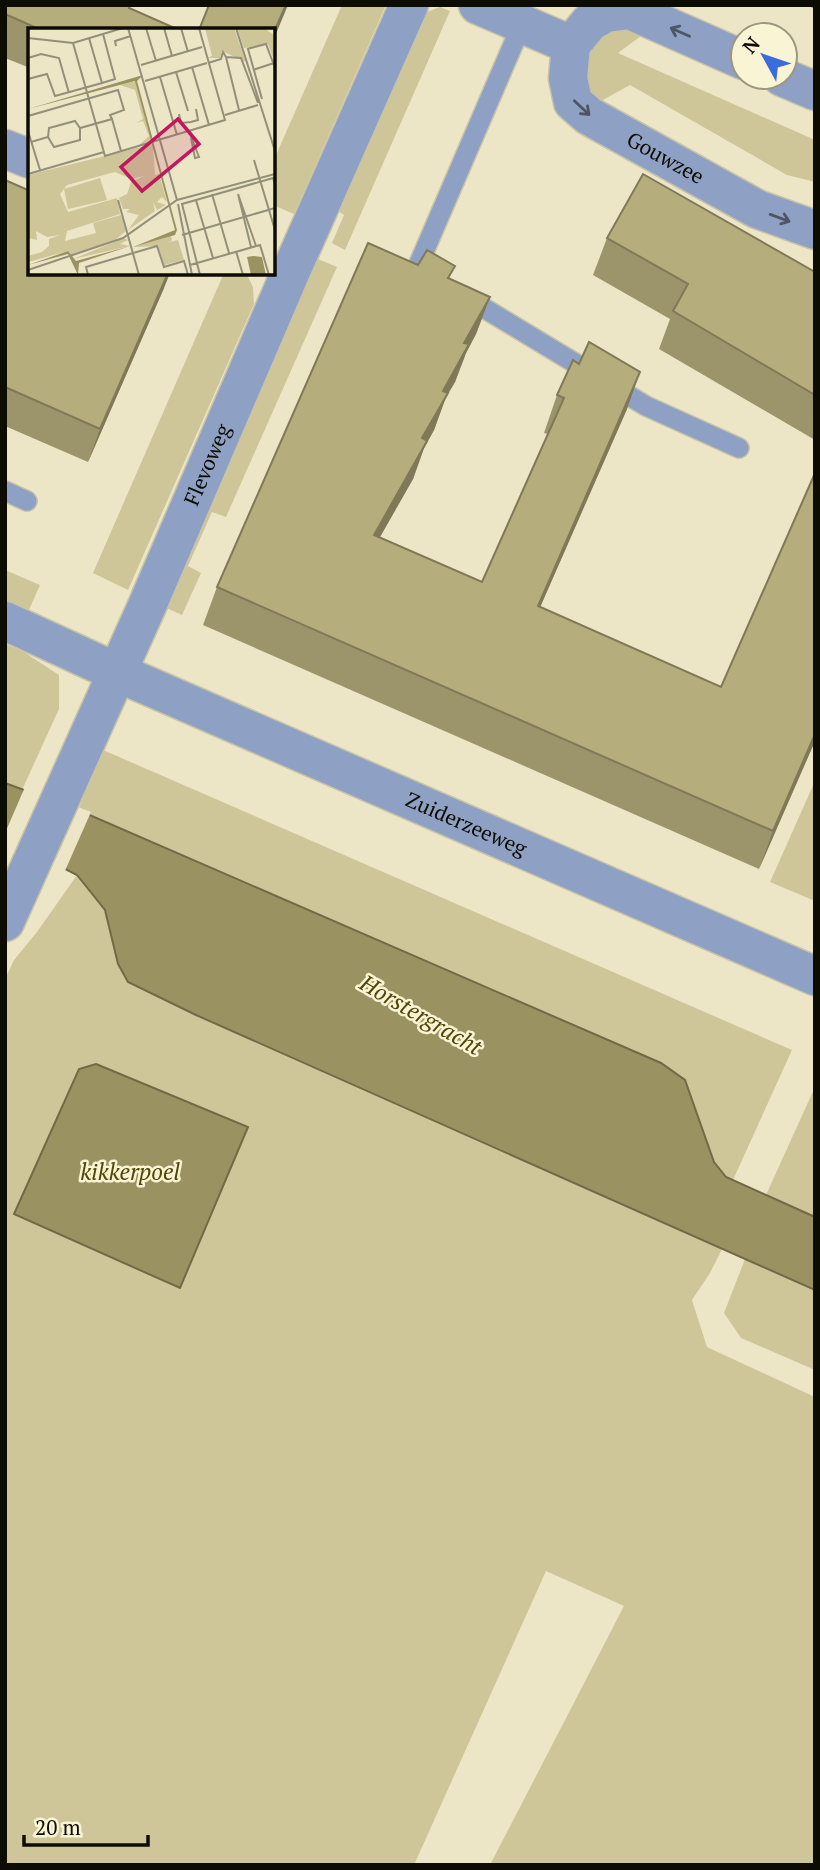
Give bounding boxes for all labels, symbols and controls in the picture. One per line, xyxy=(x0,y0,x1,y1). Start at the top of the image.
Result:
north arrow xyxy=(729,21,799,91)
one-way arrow xyxy=(670,25,692,38)
inset map xyxy=(28,28,275,275)
text: N xyxy=(736,31,765,58)
one-way arrow xyxy=(573,100,590,117)
street label: Gouwzee xyxy=(622,125,709,190)
one-way arrow xyxy=(769,212,791,225)
street label: Flevoweg xyxy=(177,418,237,510)
street label: Zuiderzeeweg xyxy=(402,785,532,862)
water label: Horstergracht xyxy=(354,967,489,1063)
water label: kikkerpoel xyxy=(80,1156,180,1187)
scale bar xyxy=(24,1804,149,1848)
text: 20 m xyxy=(35,1813,81,1841)

